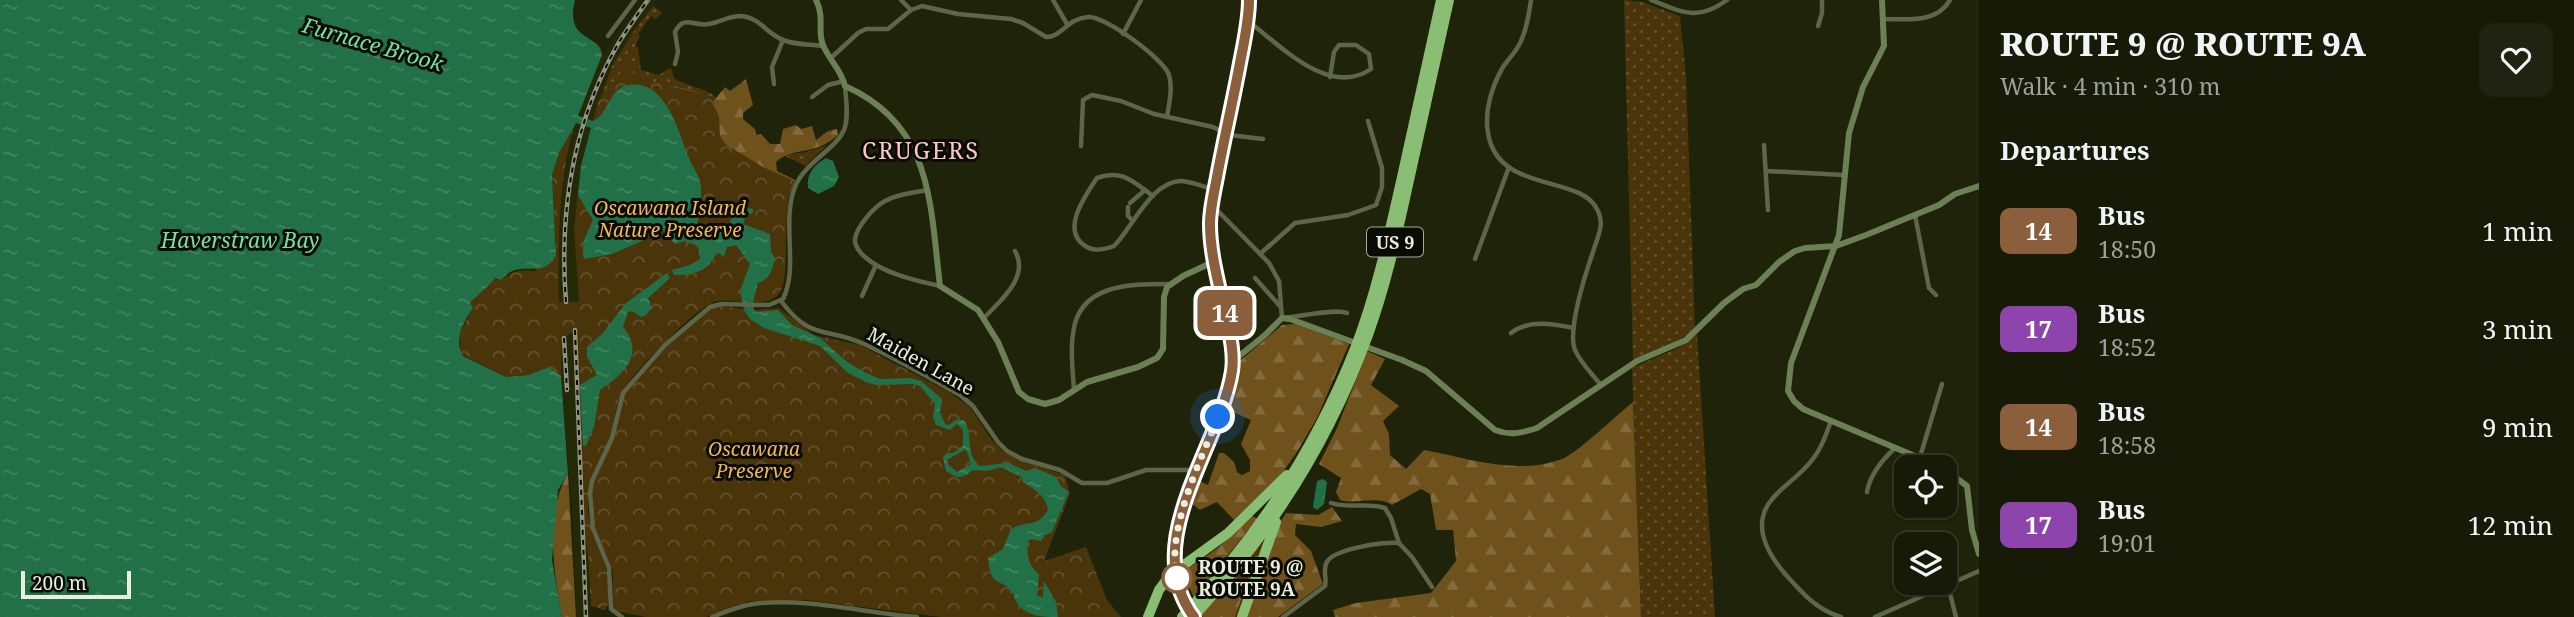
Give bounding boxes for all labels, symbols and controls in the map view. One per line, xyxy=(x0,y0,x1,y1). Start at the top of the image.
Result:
water label: Furnace Brook xyxy=(299,10,447,78)
text: ROUTE 9 @ ROUTE 9A xyxy=(2000,21,2366,66)
button: heart xyxy=(2479,23,2553,97)
text: Walk · 4 min · 310 m xyxy=(2000,70,2220,102)
text: Departures xyxy=(2000,132,2150,168)
district label: CRUGERS xyxy=(862,134,980,166)
park label: Oscawana Island Nature Preserve xyxy=(594,195,747,243)
text: Bus xyxy=(2098,197,2145,233)
text: 1 min xyxy=(2482,213,2553,249)
text: 14 xyxy=(2025,214,2052,247)
water label: Haverstraw Bay xyxy=(160,226,319,254)
road number: US 9 xyxy=(1367,228,1423,256)
text: 18:50 xyxy=(2098,233,2156,265)
line badge: 14 xyxy=(1194,290,1256,336)
text: Bus xyxy=(2098,295,2145,331)
text: 14 xyxy=(1211,296,1239,329)
text: 3 min xyxy=(2482,311,2553,347)
text: 17 xyxy=(2025,312,2052,345)
street label: Maiden Lane xyxy=(863,321,979,401)
text: 18:52 xyxy=(2098,331,2156,363)
text: Bus xyxy=(2098,393,2145,429)
your location xyxy=(1200,399,1235,434)
text: 9 min xyxy=(2482,409,2553,445)
text: 14 xyxy=(2025,410,2052,443)
text: 18:58 xyxy=(2098,429,2156,461)
park label: Oscawana Preserve xyxy=(708,436,800,484)
map controls xyxy=(1894,455,1957,595)
button: locate xyxy=(1894,455,1957,518)
text: Bus xyxy=(2098,491,2145,527)
text: 12 min xyxy=(2468,507,2553,543)
text: 17 xyxy=(2025,508,2052,541)
text: 19:01 xyxy=(2098,527,2156,559)
button: layers xyxy=(1894,532,1957,595)
place label: ROUTE 9 @ ROUTE 9A xyxy=(1198,554,1303,602)
marker: ROUTE 9 @ ROUTE 9A xyxy=(1162,563,1192,593)
scale bar xyxy=(21,568,131,600)
text: 200 m xyxy=(32,570,87,596)

